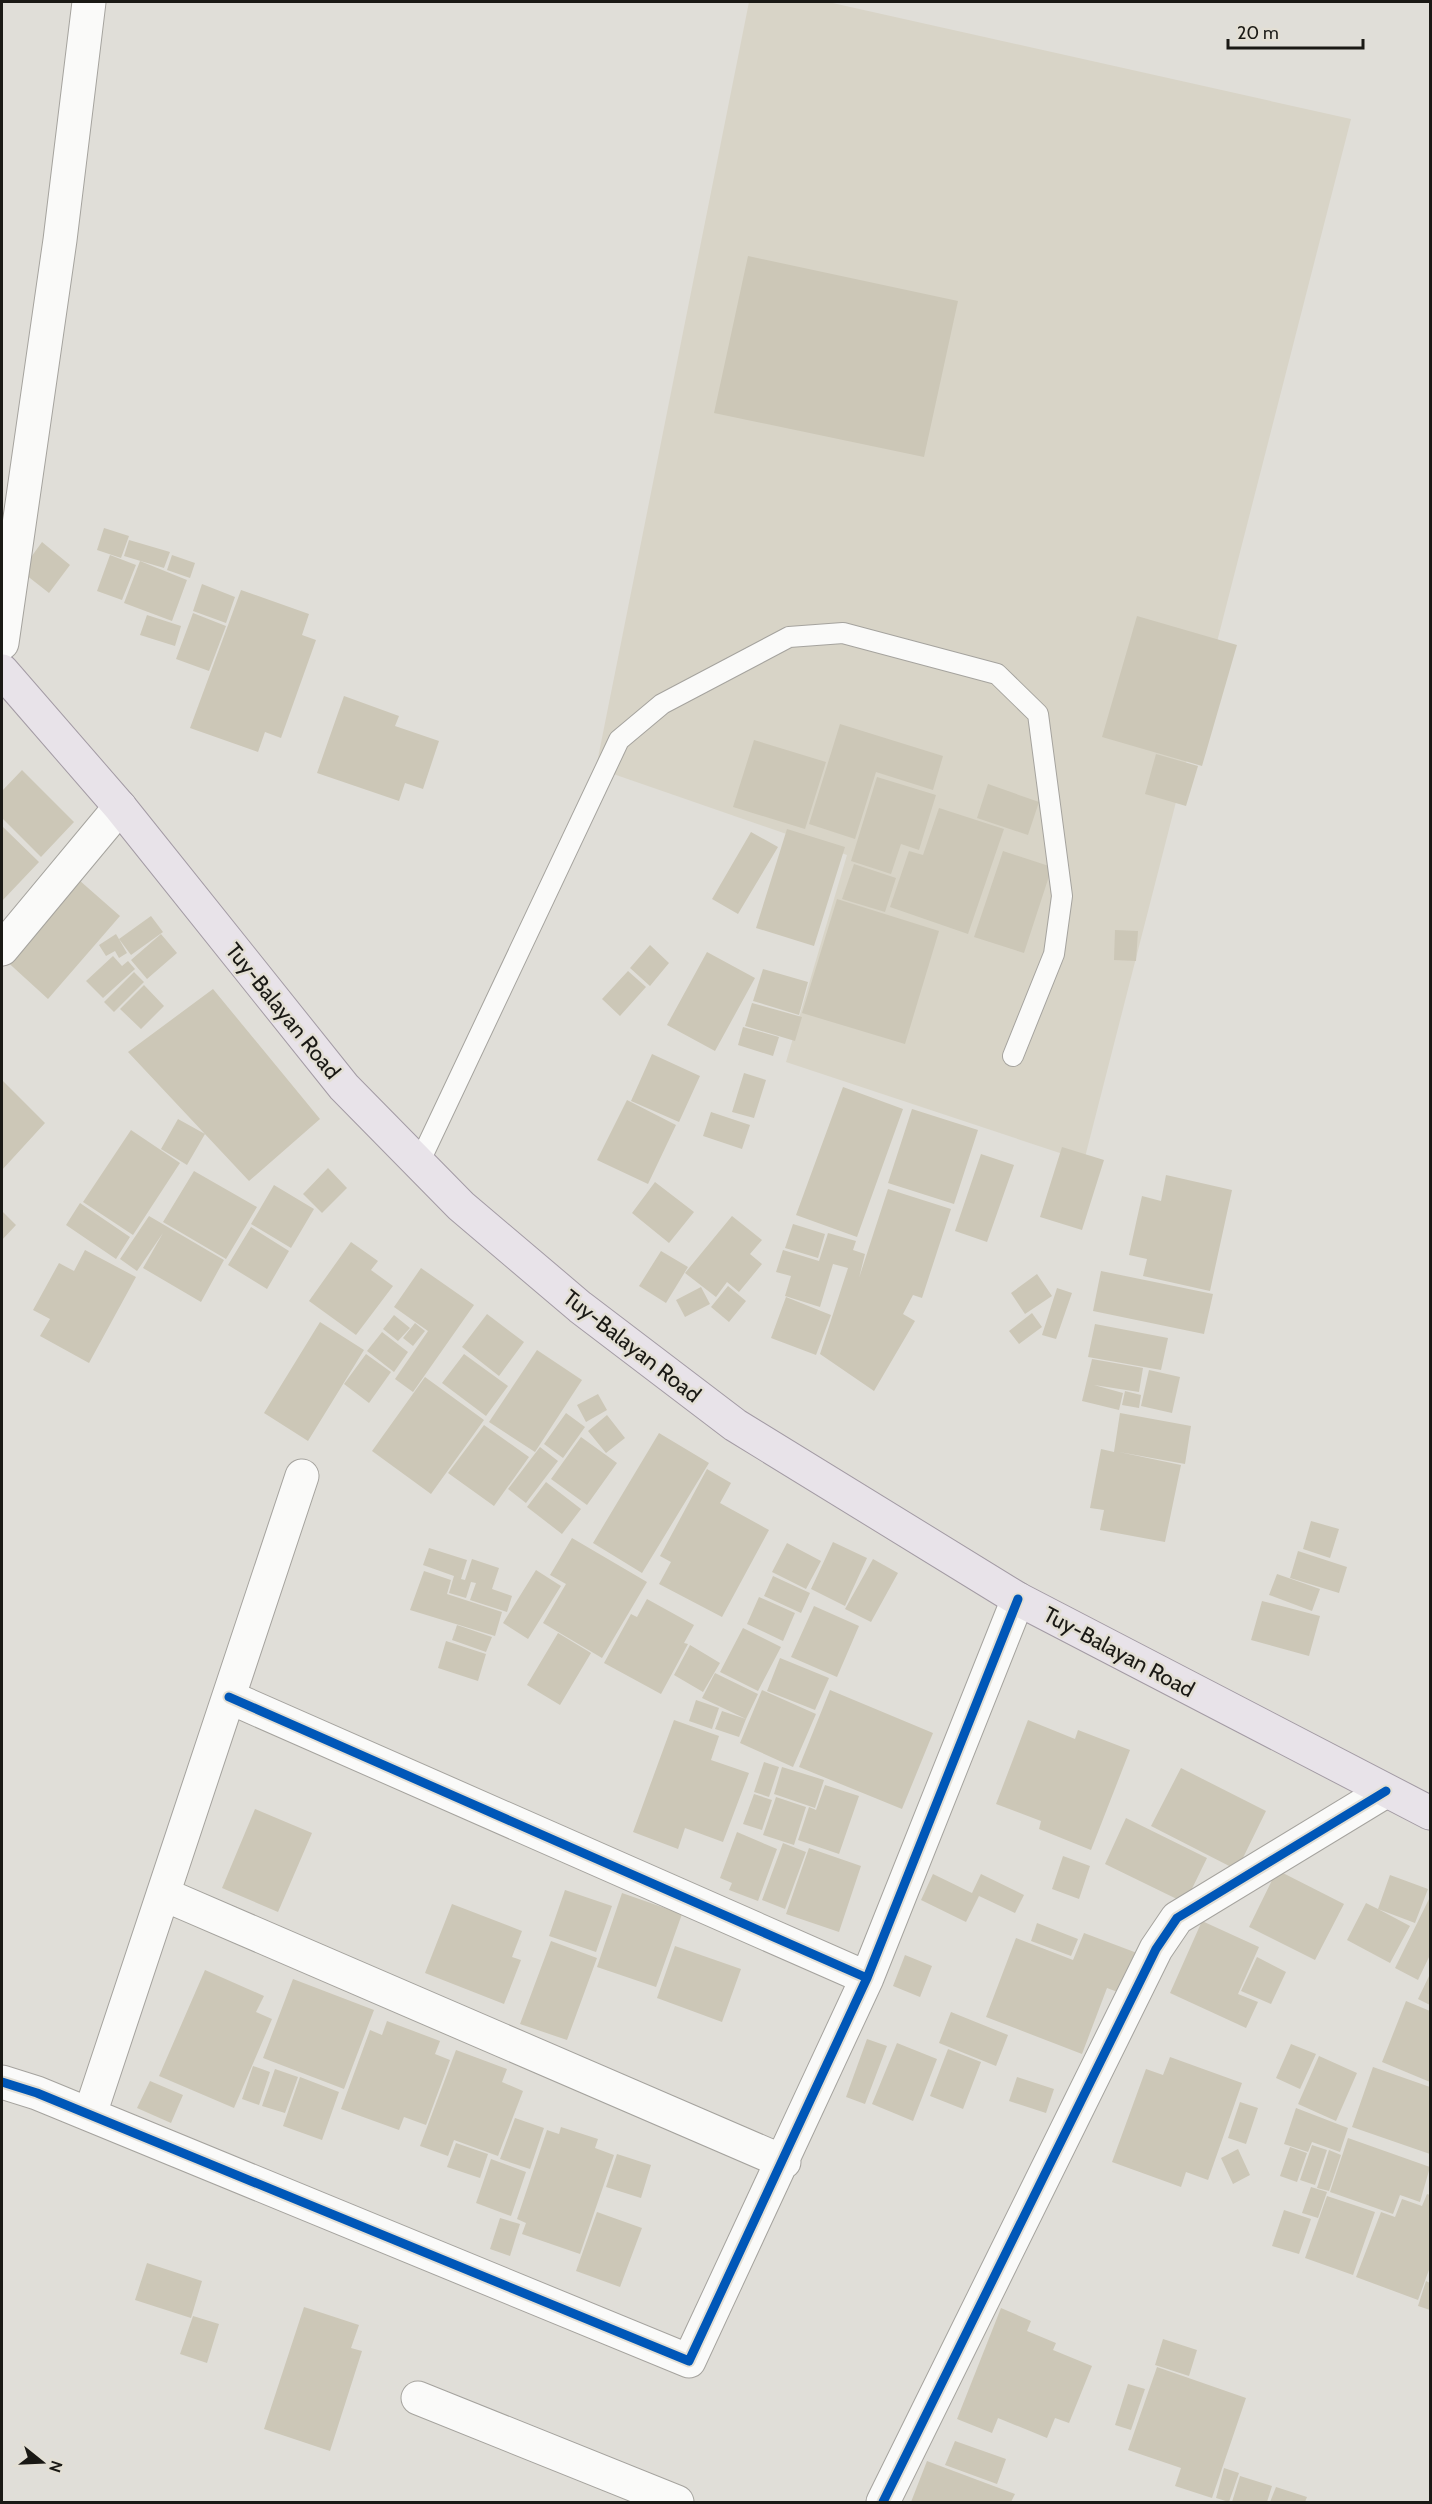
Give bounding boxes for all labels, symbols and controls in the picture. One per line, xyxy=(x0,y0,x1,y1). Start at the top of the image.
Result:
scale bar xyxy=(1228,12,1363,50)
text: 20 m xyxy=(1237,22,1279,44)
street label: Tuy-Balayan Road xyxy=(220,937,346,1085)
street label: Tuy-Balayan Road xyxy=(558,1284,706,1408)
street label: Tuy-Balayan Road xyxy=(1039,1601,1199,1703)
north arrow xyxy=(12,2432,72,2492)
text: N xyxy=(45,2458,67,2475)

